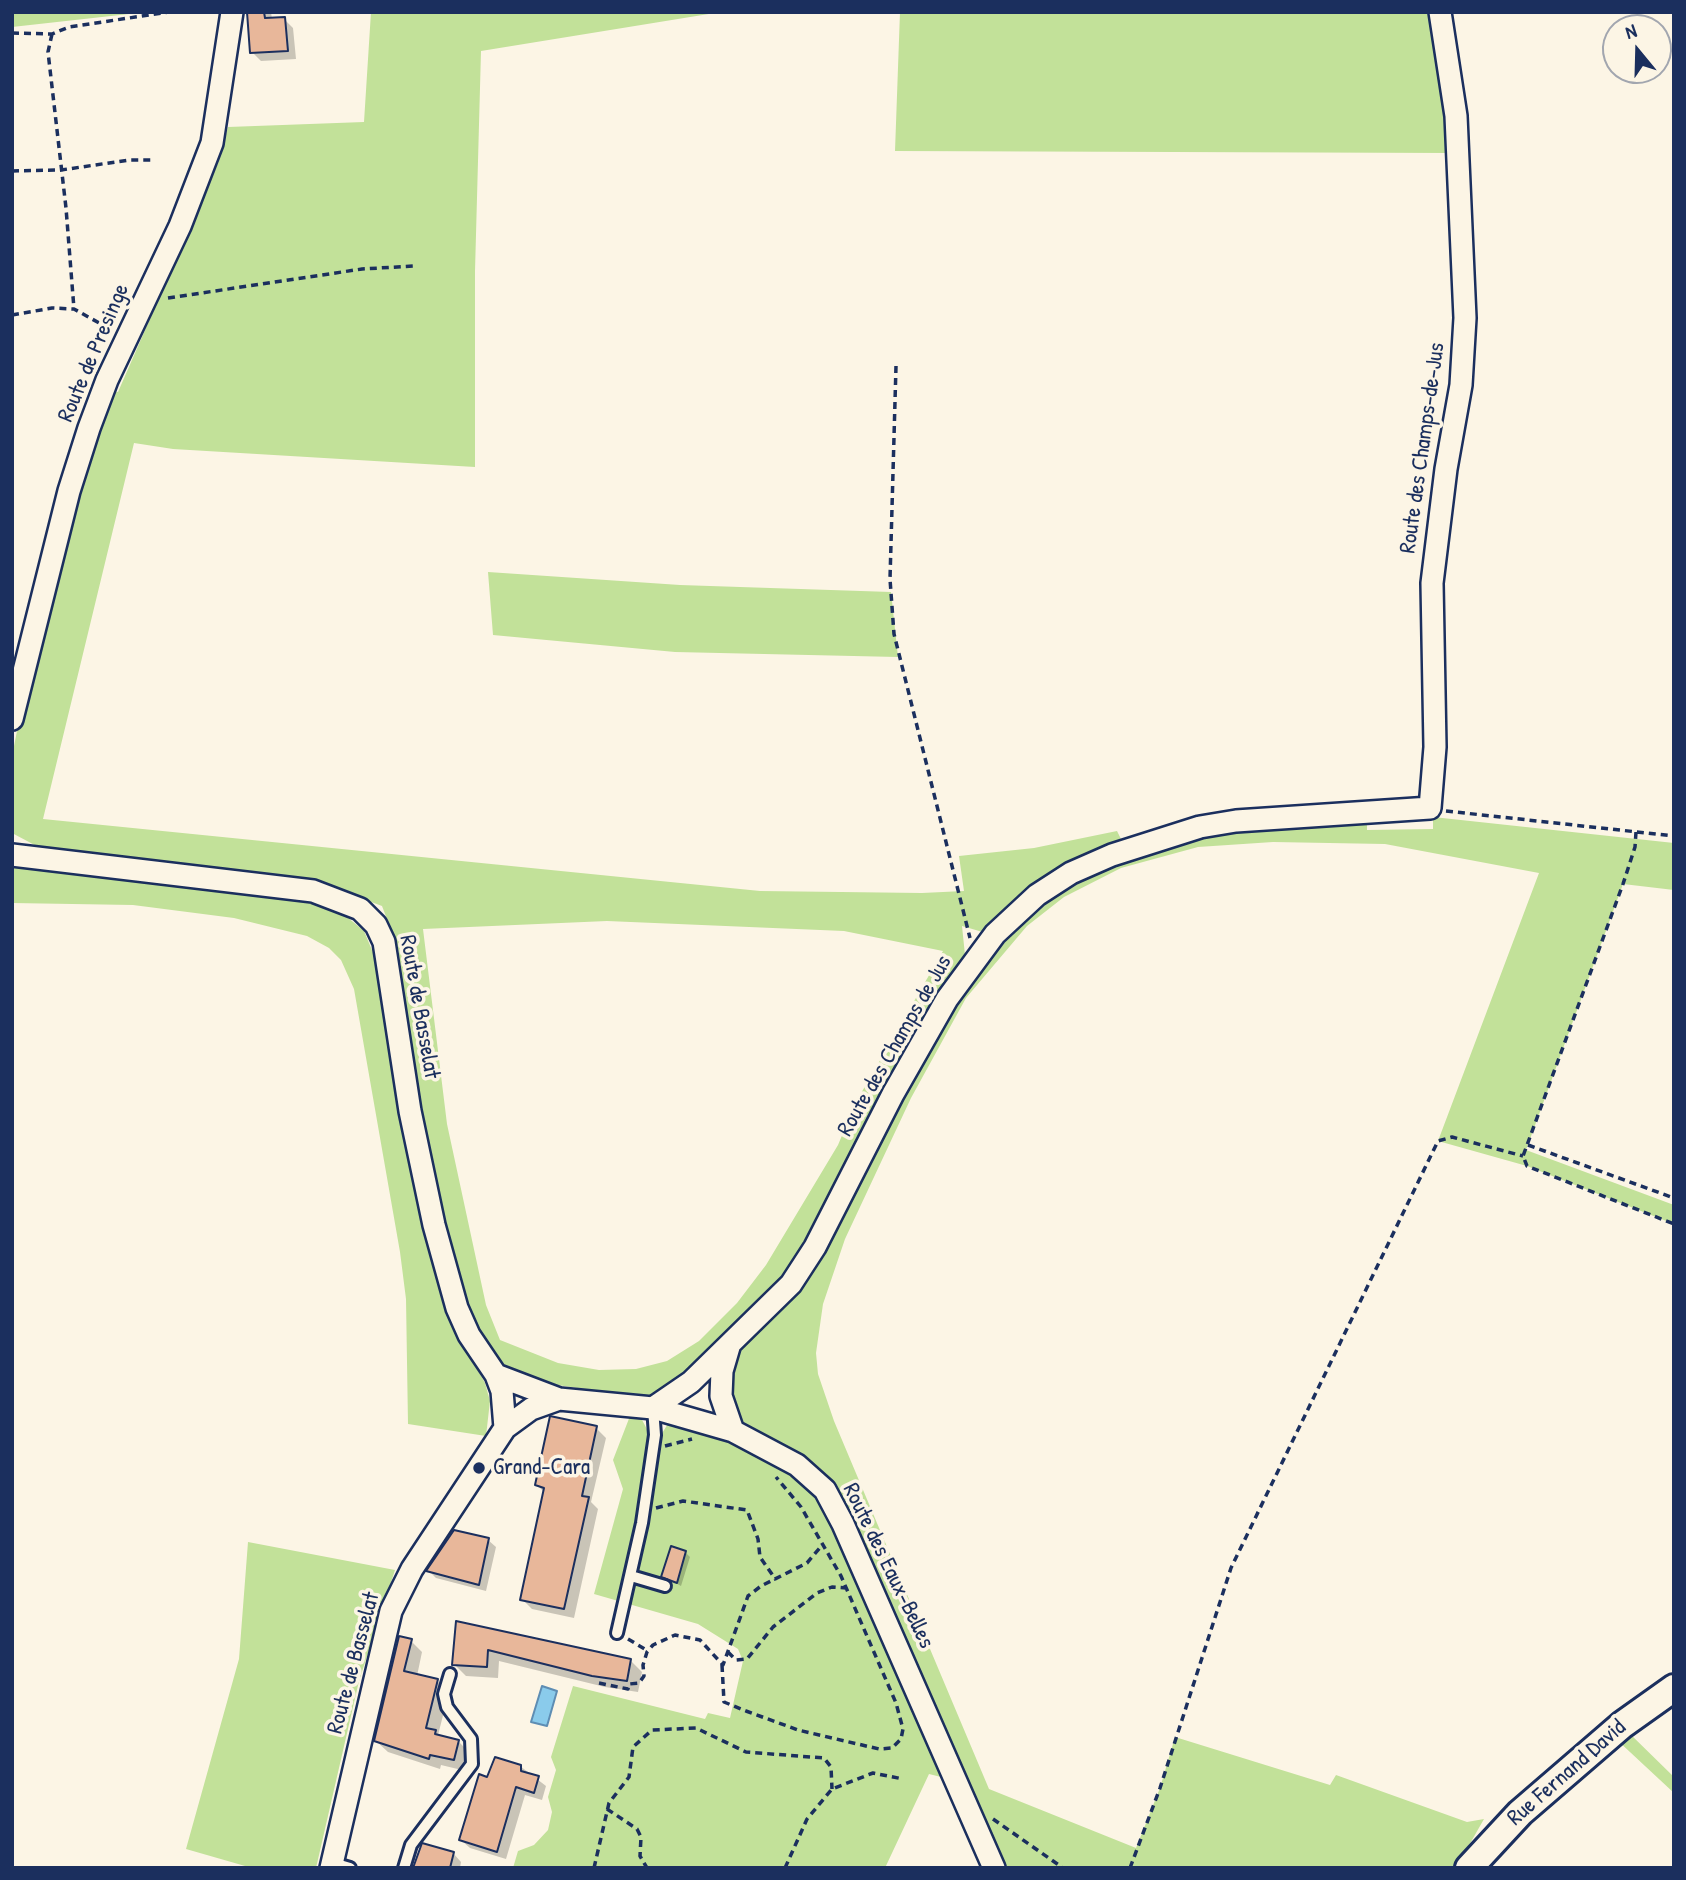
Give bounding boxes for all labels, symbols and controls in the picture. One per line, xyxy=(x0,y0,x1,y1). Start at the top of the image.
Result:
north arrow xyxy=(1602,14,1672,84)
text: N xyxy=(1622,17,1640,45)
street label: Route de Presinge xyxy=(52,280,136,426)
street label: Route des Champs-de-Jus xyxy=(1395,341,1451,555)
street label: Route de Basselat xyxy=(393,933,445,1081)
street label: Route des Champs de Jus xyxy=(832,951,958,1141)
place label: Grand-Cara xyxy=(493,1454,590,1482)
marker: Grand-Cara xyxy=(471,1460,487,1476)
street label: Route des Eaux-Belles xyxy=(836,1479,940,1653)
street label: Route de Basselat xyxy=(322,1589,386,1737)
street label: Rue Fernand David xyxy=(1502,1714,1632,1832)

